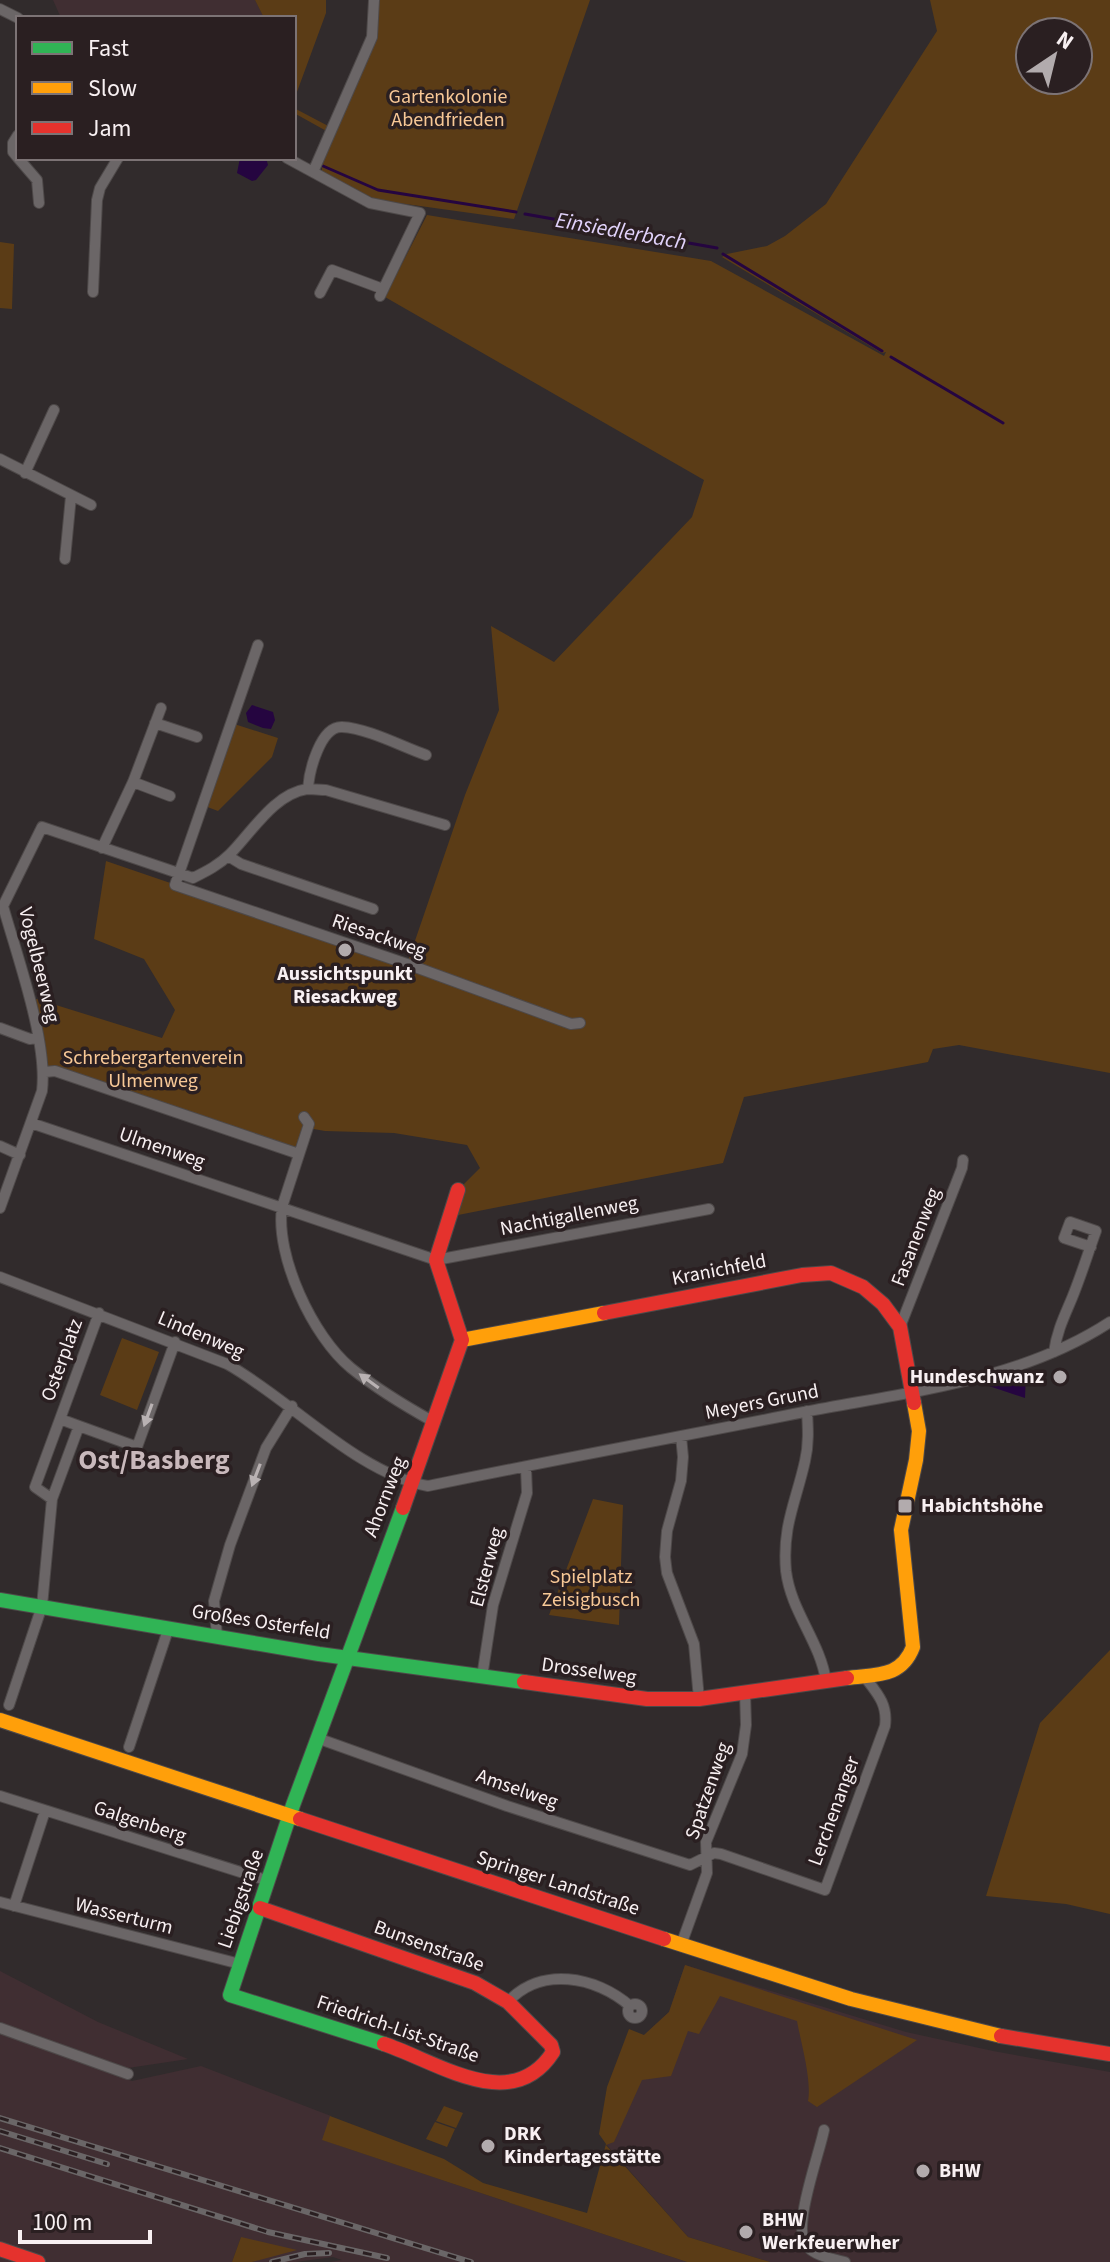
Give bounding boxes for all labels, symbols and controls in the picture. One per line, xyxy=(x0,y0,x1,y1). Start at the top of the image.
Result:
legend xyxy=(16,16,296,160)
north arrow xyxy=(1014,16,1094,96)
text: N xyxy=(1050,23,1080,58)
text: Fast xyxy=(88,31,129,66)
text: Slow xyxy=(88,71,137,106)
park label: Gartenkolonie Abendfrieden xyxy=(389,83,507,134)
text: Jam xyxy=(88,111,132,146)
water label: Einsiedlerbach xyxy=(553,204,689,258)
street label: Vogelbeerweg xyxy=(11,904,67,1026)
street label: Riesackweg xyxy=(328,907,430,965)
marker: Aussichtspunkt Riesackweg xyxy=(336,941,354,959)
place label: Aussichtspunkt Riesackweg xyxy=(276,960,413,1011)
park label: Schrebergartenverein Ulmenweg xyxy=(63,1044,243,1095)
street label: Ulmenweg xyxy=(115,1120,209,1176)
street label: Fasanenweg xyxy=(884,1184,948,1290)
street label: Nachtigallenweg xyxy=(498,1189,640,1243)
street label: Kranichfeld xyxy=(669,1247,769,1293)
street label: Lindenweg xyxy=(153,1304,249,1366)
street label: Osterplatz xyxy=(34,1315,90,1405)
place label: Hundeschwanz xyxy=(910,1363,1044,1391)
marker: Hundeschwanz xyxy=(1051,1368,1069,1386)
one-way arrow xyxy=(358,1373,379,1389)
street label: Meyers Grund xyxy=(703,1377,821,1427)
one-way arrow xyxy=(141,1403,154,1427)
district label: Ost/Basberg xyxy=(78,1440,230,1480)
street label: Ahornweg xyxy=(357,1453,413,1541)
one-way arrow xyxy=(249,1463,262,1487)
place label: Habichtshöhe xyxy=(921,1492,1043,1520)
marker: Habichtshöhe xyxy=(896,1497,914,1515)
street label: Elsterweg xyxy=(463,1524,511,1610)
park label: Spielplatz Zeisigbusch xyxy=(542,1563,640,1614)
street label: Großes Osterfeld xyxy=(190,1597,332,1647)
street label: Drosselweg xyxy=(540,1650,638,1692)
street label: Spatzenweg xyxy=(678,1739,738,1843)
street label: Lerchenanger xyxy=(801,1752,867,1870)
street label: Amselweg xyxy=(472,1762,562,1816)
street label: Galgenberg xyxy=(90,1794,190,1850)
street label: Springer Landstraße xyxy=(473,1843,643,1923)
street label: Liebigstraße xyxy=(211,1846,271,1952)
street label: Wasserturm xyxy=(72,1890,176,1942)
street label: Bunsenstraße xyxy=(370,1913,488,1979)
street label: Friedrich-List-Straße xyxy=(313,1988,483,2070)
place label: DRK Kindertagesstätte xyxy=(504,2120,661,2171)
marker: DRK Kindertagesstätte xyxy=(479,2137,497,2155)
place label: BHW xyxy=(939,2157,981,2185)
marker: BHW xyxy=(914,2162,932,2180)
scale bar xyxy=(20,2194,150,2244)
text: 100 m xyxy=(32,2205,92,2240)
place label: BHW Werkfeuerwher xyxy=(762,2206,900,2257)
marker: BHW Werkfeuerwher xyxy=(737,2223,755,2241)

